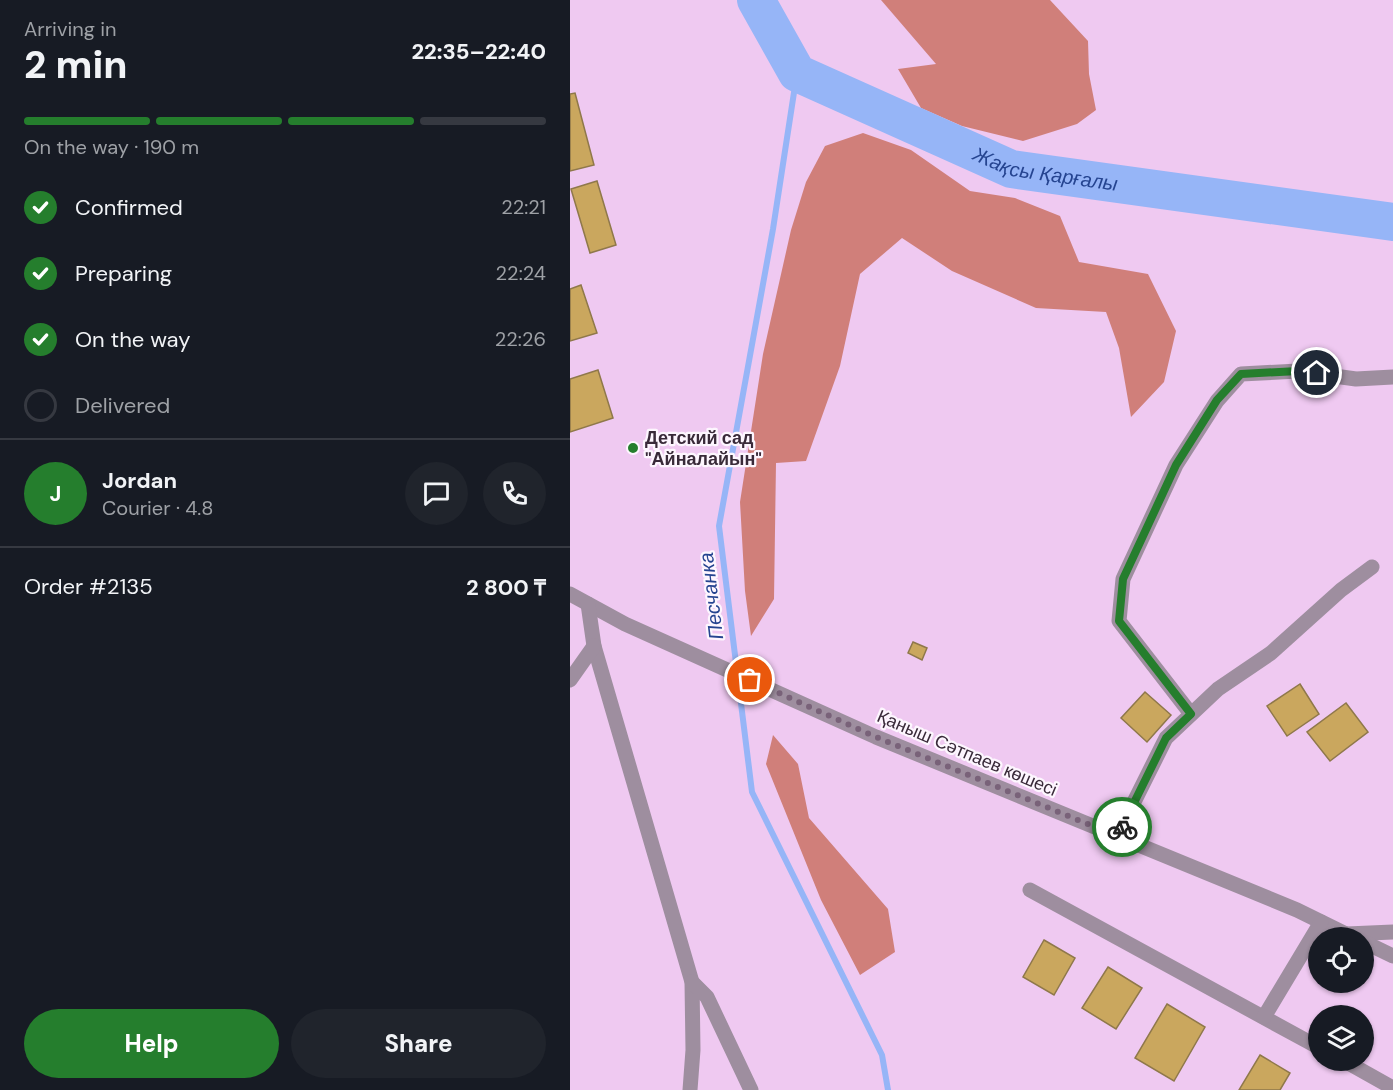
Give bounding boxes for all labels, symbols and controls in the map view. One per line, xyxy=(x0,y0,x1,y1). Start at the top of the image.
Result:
text: Arriving in xyxy=(24,16,116,42)
text: 22:35–22:40 xyxy=(411,37,546,66)
text: 2 min xyxy=(24,39,128,90)
text: On the way · 190 m xyxy=(24,134,199,160)
water label: Жақсы Қарғалы xyxy=(968,140,1120,197)
icon: check xyxy=(24,191,57,224)
text: Confirmed xyxy=(75,193,183,222)
text: 22:21 xyxy=(501,194,546,220)
icon: check xyxy=(24,257,57,290)
text: Preparing xyxy=(75,259,172,288)
text: 22:24 xyxy=(496,260,546,286)
icon: check xyxy=(24,323,57,356)
text: On the way xyxy=(75,325,190,354)
text: 22:26 xyxy=(495,326,546,352)
pin xyxy=(1291,347,1342,398)
icon: home xyxy=(1300,356,1333,389)
text: Delivered xyxy=(75,391,170,420)
place label: Детский сад "Айналайын" xyxy=(645,426,762,471)
marker: Детский сад "Айналайын" xyxy=(626,441,640,455)
button: chat xyxy=(405,462,468,525)
button: phone xyxy=(483,462,546,525)
text: Jordan xyxy=(102,466,177,495)
text: J xyxy=(50,479,61,508)
text: Courier · 4.8 xyxy=(102,495,213,521)
water label: Песчанка xyxy=(693,551,729,641)
text: Order #2135 xyxy=(24,572,153,601)
text: 2 800 ₸ xyxy=(466,573,546,602)
pin xyxy=(724,654,775,705)
icon: bag xyxy=(733,663,766,696)
street label: Қаныш Сәтпаев көшесі xyxy=(873,704,1061,802)
courier xyxy=(1092,797,1152,857)
icon: bike xyxy=(1106,811,1139,844)
map controls xyxy=(1308,927,1374,1071)
button: locate xyxy=(1308,927,1374,993)
button: layers xyxy=(1308,1005,1374,1071)
button: Help xyxy=(24,1009,279,1078)
button: Share xyxy=(291,1009,546,1078)

